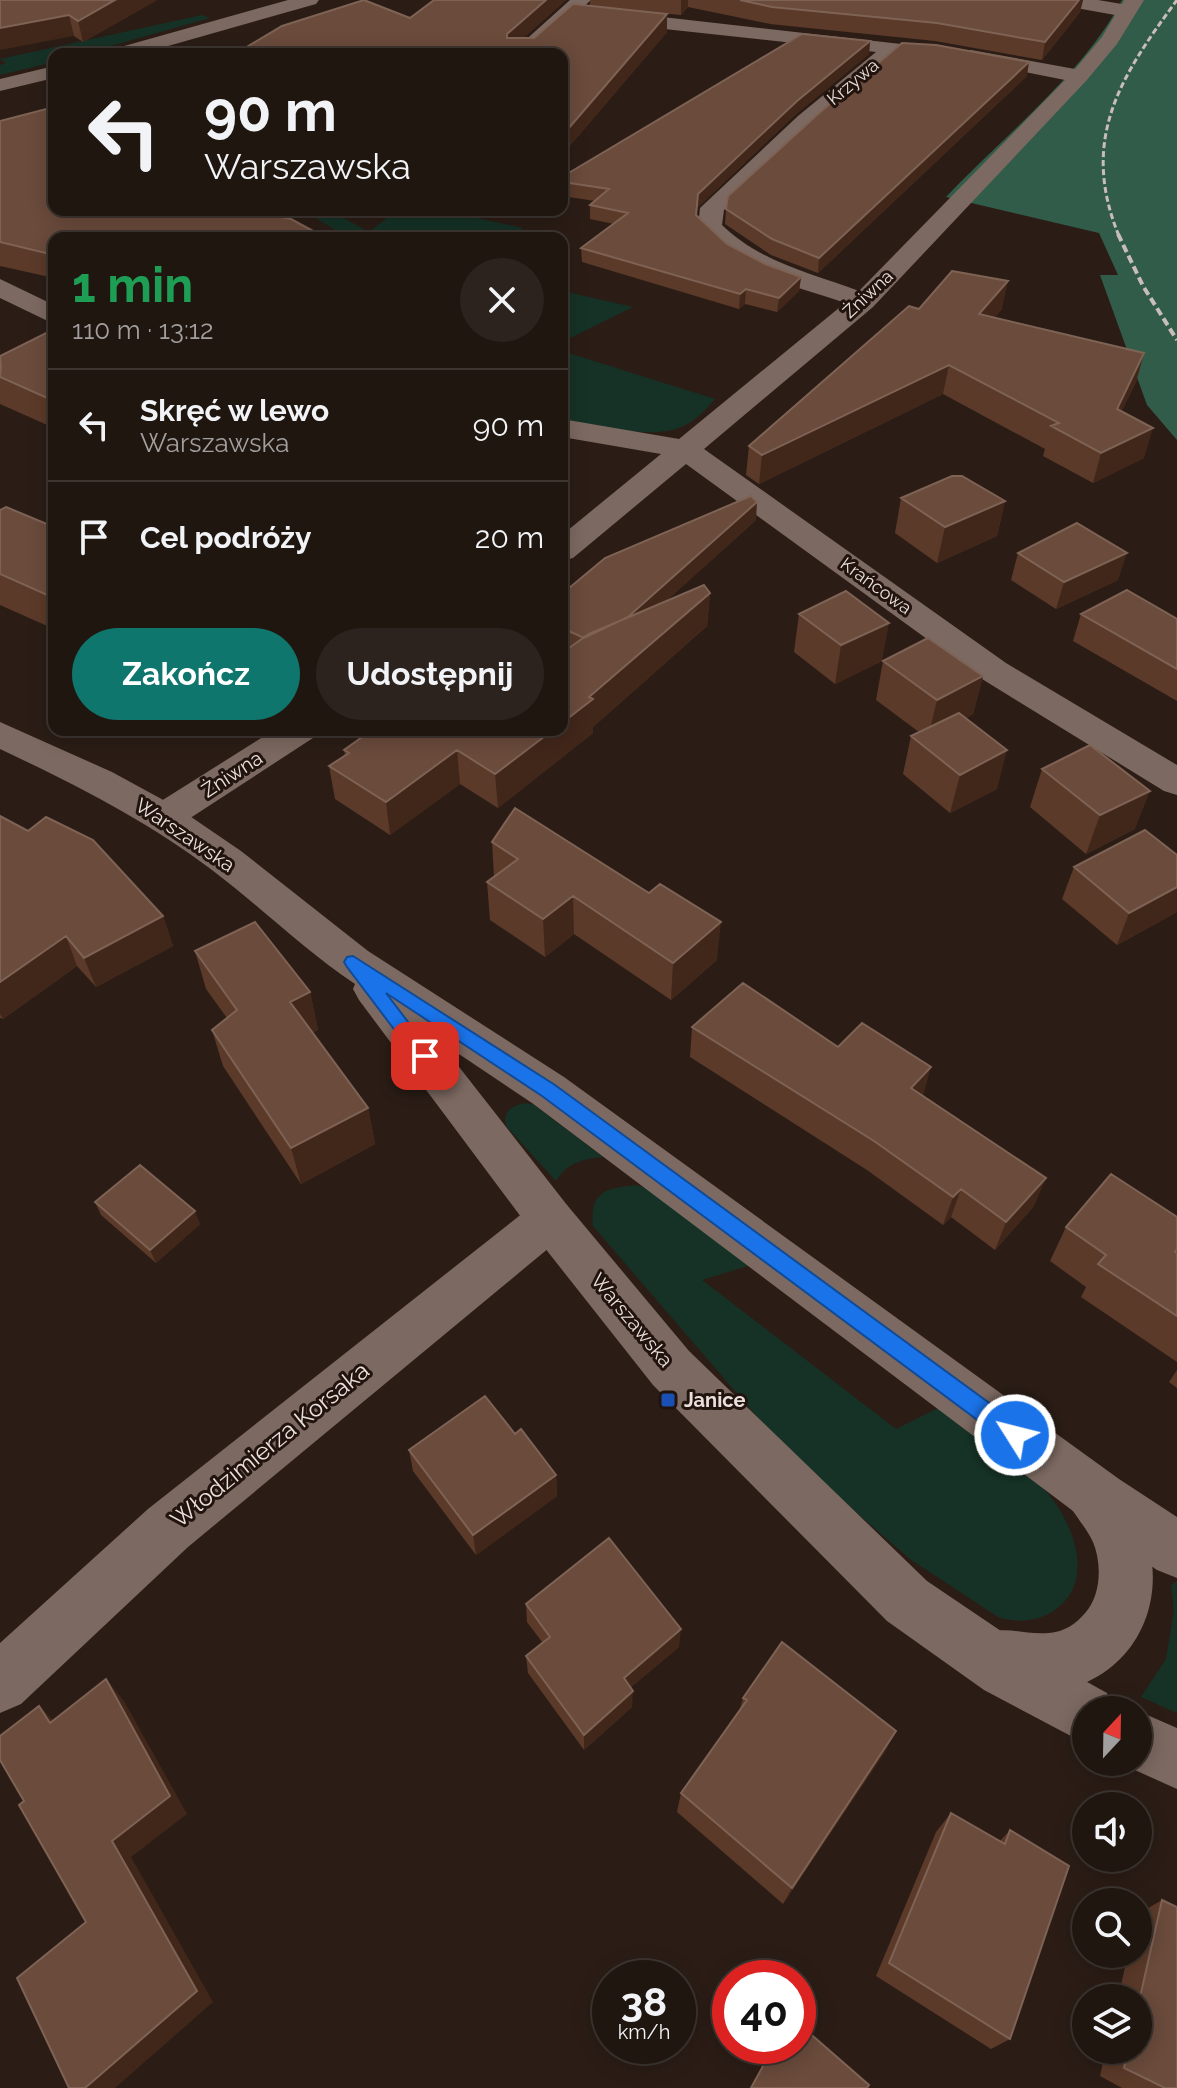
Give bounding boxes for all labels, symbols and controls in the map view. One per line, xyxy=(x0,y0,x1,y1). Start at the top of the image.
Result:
street label: Krzywa xyxy=(823,54,883,109)
text: 90 m xyxy=(204,78,337,144)
icon: left xyxy=(72,80,176,184)
text: Warszawska xyxy=(204,145,411,187)
text: 1 min xyxy=(72,257,193,313)
button: close xyxy=(460,258,544,342)
street label: Żniwna xyxy=(838,265,897,322)
text: 110 m · 13:12 xyxy=(72,315,213,345)
text: Skręć w lewo xyxy=(140,393,329,428)
icon: left xyxy=(72,403,116,447)
text: 90 m xyxy=(473,408,544,443)
text: Warszawska xyxy=(140,428,289,458)
icon: arrive xyxy=(72,515,116,559)
text: Cel podróży xyxy=(140,520,312,555)
text: 20 m xyxy=(475,520,544,555)
street label: Krańcowa xyxy=(837,553,916,618)
button: Zakończ xyxy=(72,628,300,720)
button: Udostępnij xyxy=(316,628,544,720)
street label: Żniwna xyxy=(197,745,267,802)
street label: Warszawska xyxy=(131,793,239,877)
pin xyxy=(391,1022,459,1090)
icon: arrive xyxy=(403,1034,447,1078)
street label: Warszawska xyxy=(586,1268,678,1372)
street label: Włodzimierza Korsaka xyxy=(165,1356,375,1534)
place label: Janice xyxy=(684,1388,745,1412)
marker: Janice xyxy=(659,1391,677,1409)
position arrow xyxy=(973,1393,1057,1477)
north arrow xyxy=(1072,1696,1152,1776)
map controls xyxy=(1072,1696,1152,2064)
button: sound xyxy=(1072,1792,1152,1872)
button: search xyxy=(1072,1888,1152,1968)
speed limit sign: 40 xyxy=(712,1960,816,2064)
text: 38 xyxy=(621,1978,667,2025)
button: layers xyxy=(1072,1984,1152,2064)
text: km/h xyxy=(618,2020,670,2044)

